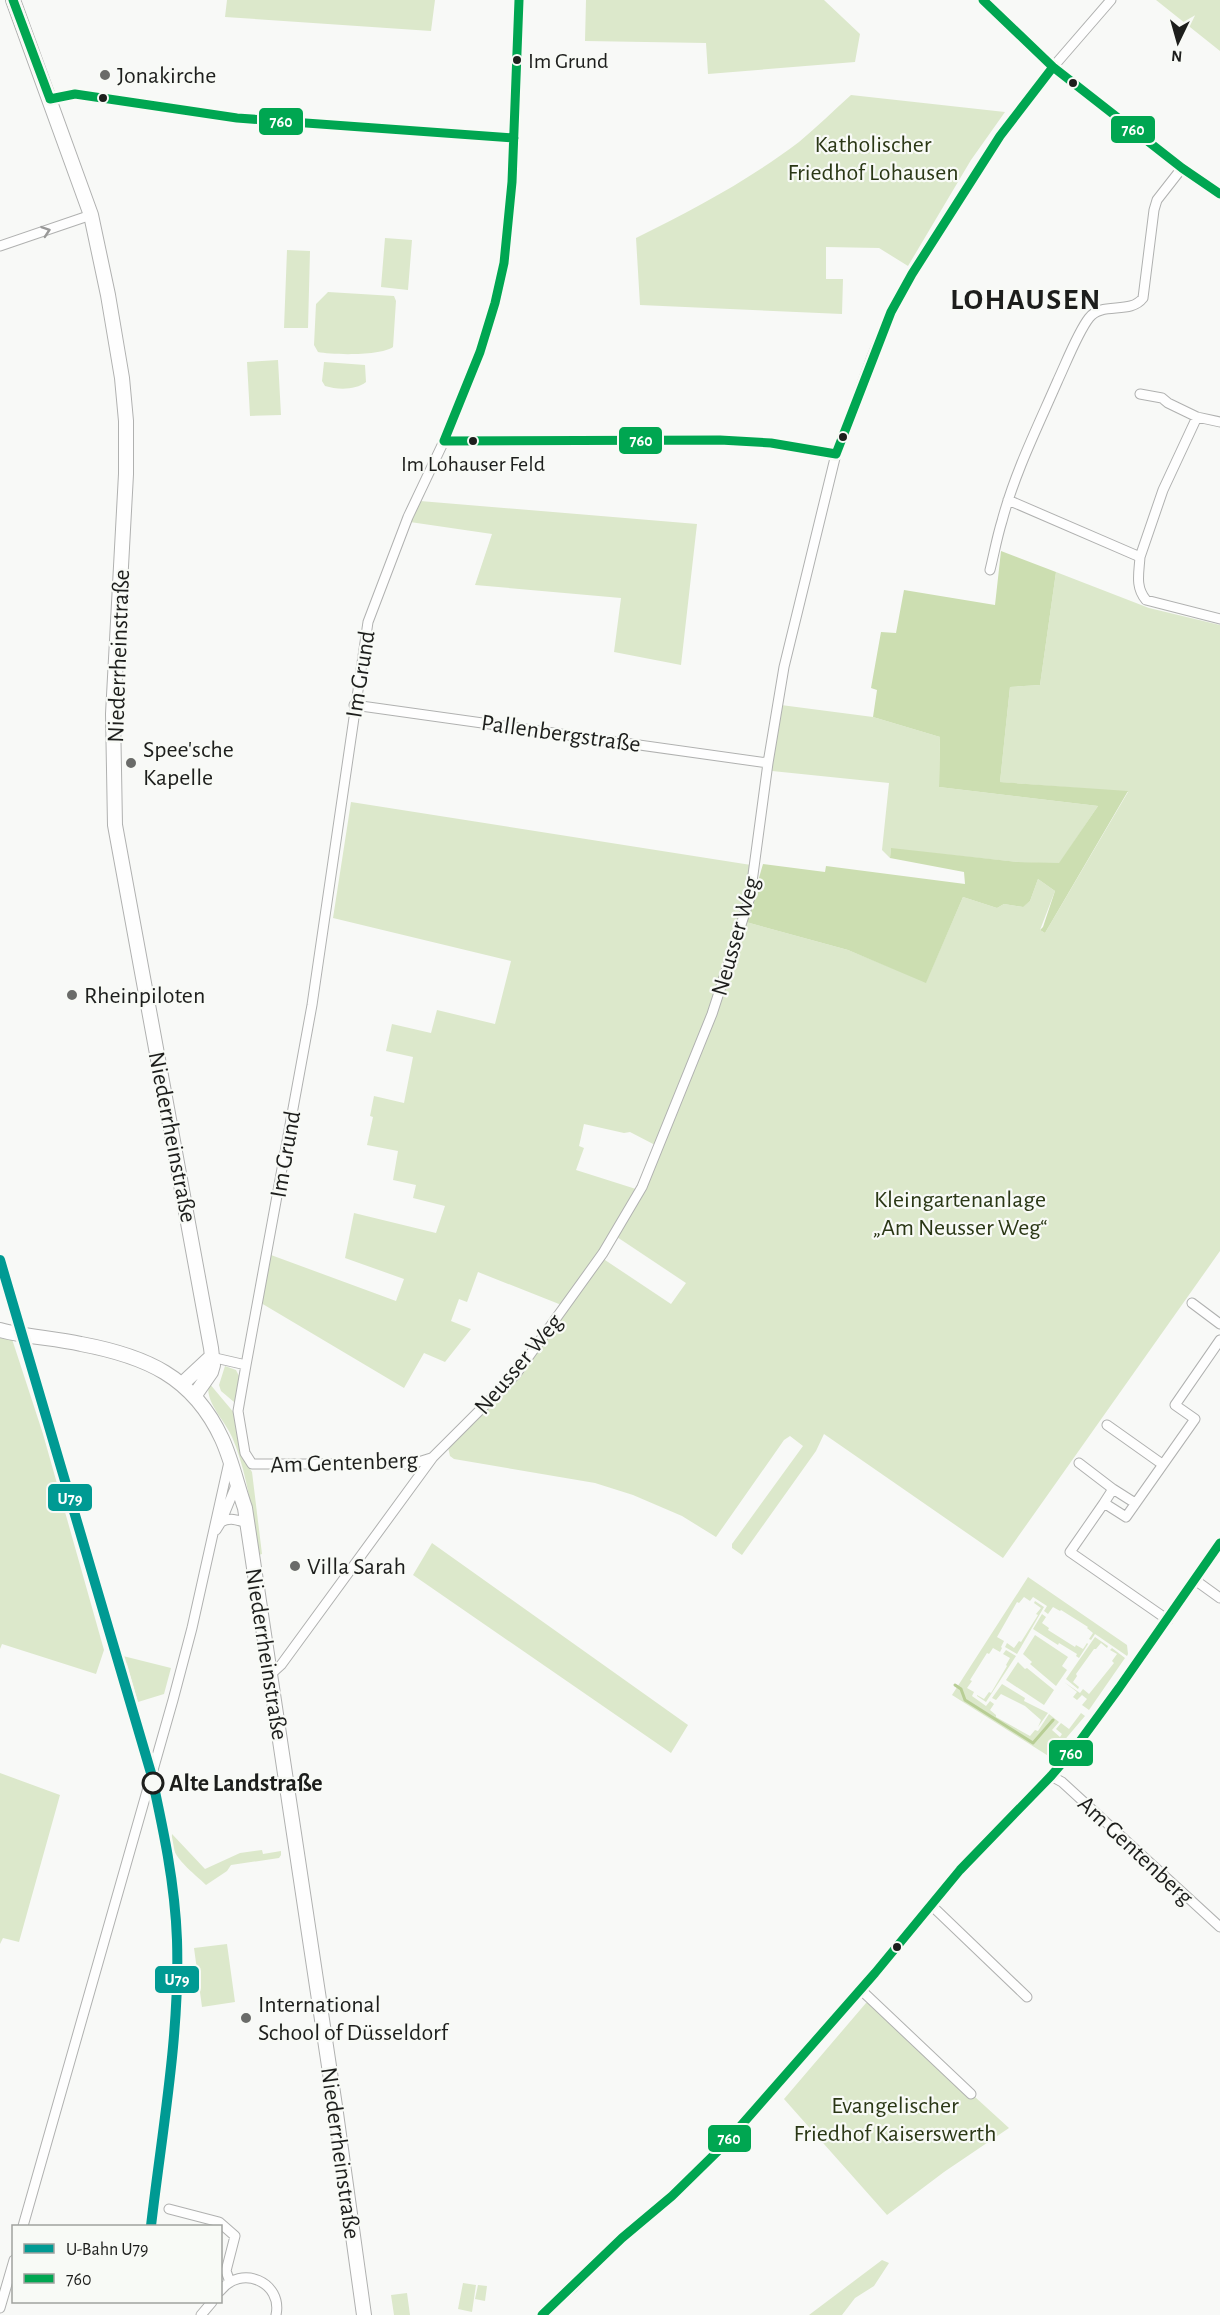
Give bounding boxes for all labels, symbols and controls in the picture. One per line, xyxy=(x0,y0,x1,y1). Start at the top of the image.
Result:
north arrow xyxy=(1148,12,1208,72)
text: N xyxy=(1171,47,1183,64)
place label: Im Grund xyxy=(528,50,609,72)
marker: Im Grund xyxy=(511,54,523,66)
place label: Jonakirche xyxy=(117,64,216,88)
marker: Jonakirche xyxy=(98,68,112,82)
unlabelled marker xyxy=(1067,77,1079,89)
unlabelled marker xyxy=(97,92,109,104)
line badge: 760 xyxy=(258,107,304,136)
text: 760 xyxy=(270,114,292,130)
line badge: 760 xyxy=(1110,115,1156,144)
text: 760 xyxy=(1122,122,1144,138)
park label: Katholischer Friedhof Lohausen xyxy=(787,133,959,185)
one-way arrow xyxy=(40,225,51,238)
district label: LOHAUSEN xyxy=(950,285,1102,315)
line badge: 760 xyxy=(618,426,663,455)
unlabelled marker xyxy=(837,431,849,443)
text: 760 xyxy=(630,433,652,449)
marker: Im Lohauser Feld xyxy=(467,435,479,447)
place label: Im Lohauser Feld xyxy=(401,453,545,475)
street label: Niederrheinstraße xyxy=(104,569,134,743)
street label: Im Grund xyxy=(342,629,380,719)
street label: Pallenbergstraße xyxy=(480,711,642,757)
place label: Spee'sche Kapelle xyxy=(143,738,234,790)
marker: Spee'sche Kapelle xyxy=(124,756,138,770)
street label: Neusser Weg xyxy=(708,874,764,999)
place label: Rheinpiloten xyxy=(84,984,205,1008)
marker: Rheinpiloten xyxy=(65,988,79,1002)
street label: Niederrheinstraße xyxy=(144,1050,200,1225)
street label: Im Grund xyxy=(267,1109,305,1200)
park label: Kleingartenanlage „Am Neusser Weg“ xyxy=(873,1188,1047,1240)
street label: Neusser Weg xyxy=(470,1310,568,1419)
street label: Am Gentenberg xyxy=(270,1448,419,1478)
line badge: U79 xyxy=(47,1483,93,1512)
text: U79 xyxy=(58,1491,83,1507)
place label: Villa Sarah xyxy=(307,1555,406,1579)
marker: Villa Sarah xyxy=(288,1559,302,1573)
street label: Niederrheinstraße xyxy=(241,1567,291,1742)
line badge: 760 xyxy=(1048,1739,1094,1767)
text: 760 xyxy=(1060,1746,1082,1762)
marker: Alte Landstraße xyxy=(142,1772,164,1794)
place label: Alte Landstraße xyxy=(169,1772,323,1796)
street label: Am Gentenberg xyxy=(1073,1792,1198,1910)
unlabelled marker xyxy=(891,1941,903,1953)
line badge: U79 xyxy=(154,1965,200,1994)
text: U79 xyxy=(165,1972,190,1988)
place label: International School of Düsseldorf xyxy=(258,1993,450,2045)
marker: International School of Düsseldorf xyxy=(239,2011,253,2025)
street label: Niederrheinstraße xyxy=(316,2066,364,2241)
park label: Evangelischer Friedhof Kaiserswerth xyxy=(794,2094,996,2146)
line badge: 760 xyxy=(707,2124,752,2153)
text: 760 xyxy=(718,2131,740,2147)
legend xyxy=(12,2225,222,2303)
text: U-Bahn U79 xyxy=(66,2241,148,2259)
text: 760 xyxy=(66,2271,91,2289)

